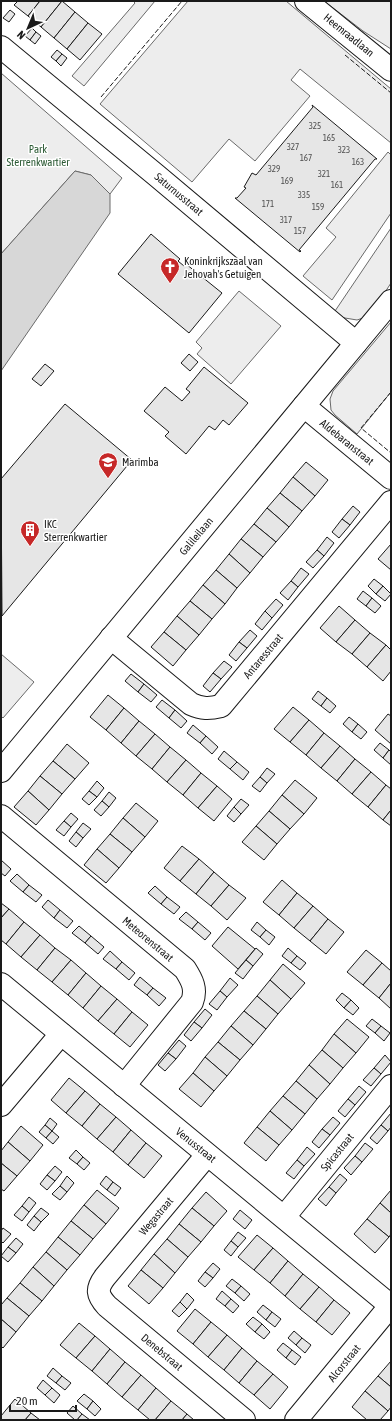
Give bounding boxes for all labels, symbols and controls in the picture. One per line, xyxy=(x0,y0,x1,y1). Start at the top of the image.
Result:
north arrow xyxy=(8,8,48,48)
street label: Heemraadlaan xyxy=(321,11,377,59)
text: N xyxy=(15,29,28,42)
house number: 325 xyxy=(309,121,321,131)
house number: 165 xyxy=(323,133,335,143)
house number: 327 xyxy=(287,142,299,152)
park label: Park Sterrenkwartier xyxy=(7,143,70,168)
house number: 323 xyxy=(338,145,350,155)
house number: 167 xyxy=(300,153,312,163)
house number: 163 xyxy=(352,157,364,167)
house number: 329 xyxy=(268,164,280,174)
house number: 321 xyxy=(318,169,330,179)
street label: Saturnusstraat xyxy=(152,170,206,218)
house number: 169 xyxy=(281,176,293,186)
house number: 161 xyxy=(331,180,343,190)
house number: 335 xyxy=(298,190,310,200)
house number: 171 xyxy=(262,199,274,209)
house number: 159 xyxy=(312,202,324,212)
house number: 317 xyxy=(280,215,292,225)
house number: 157 xyxy=(294,226,306,236)
place label: Koninkrijkszaal van Jehovah's Getuigen xyxy=(184,255,263,280)
church icon: Koninkrijkszaal van Jehovah's Getuigen xyxy=(159,256,181,284)
street label: Aldebaranstraat xyxy=(318,417,376,467)
school or university icon: Marimba xyxy=(97,451,119,479)
place label: Marimba xyxy=(122,456,159,468)
street label: Galileilaan xyxy=(177,515,215,557)
place label: IKC Sterrenkwartier xyxy=(44,518,108,543)
building icon: IKC Sterrenkwartier xyxy=(19,519,41,547)
street label: Antaresstraat xyxy=(241,631,285,681)
street label: Meteorenstraat xyxy=(120,914,176,964)
street label: Venusstraat xyxy=(174,1125,218,1165)
street label: Spicastraat xyxy=(318,1131,356,1173)
street label: Wegastraat xyxy=(137,1195,175,1237)
street label: Denebstraat xyxy=(139,1331,185,1373)
street label: Alcorstraat xyxy=(325,1342,363,1384)
scale bar xyxy=(10,1387,76,1413)
text: 20 m xyxy=(16,1394,38,1408)

